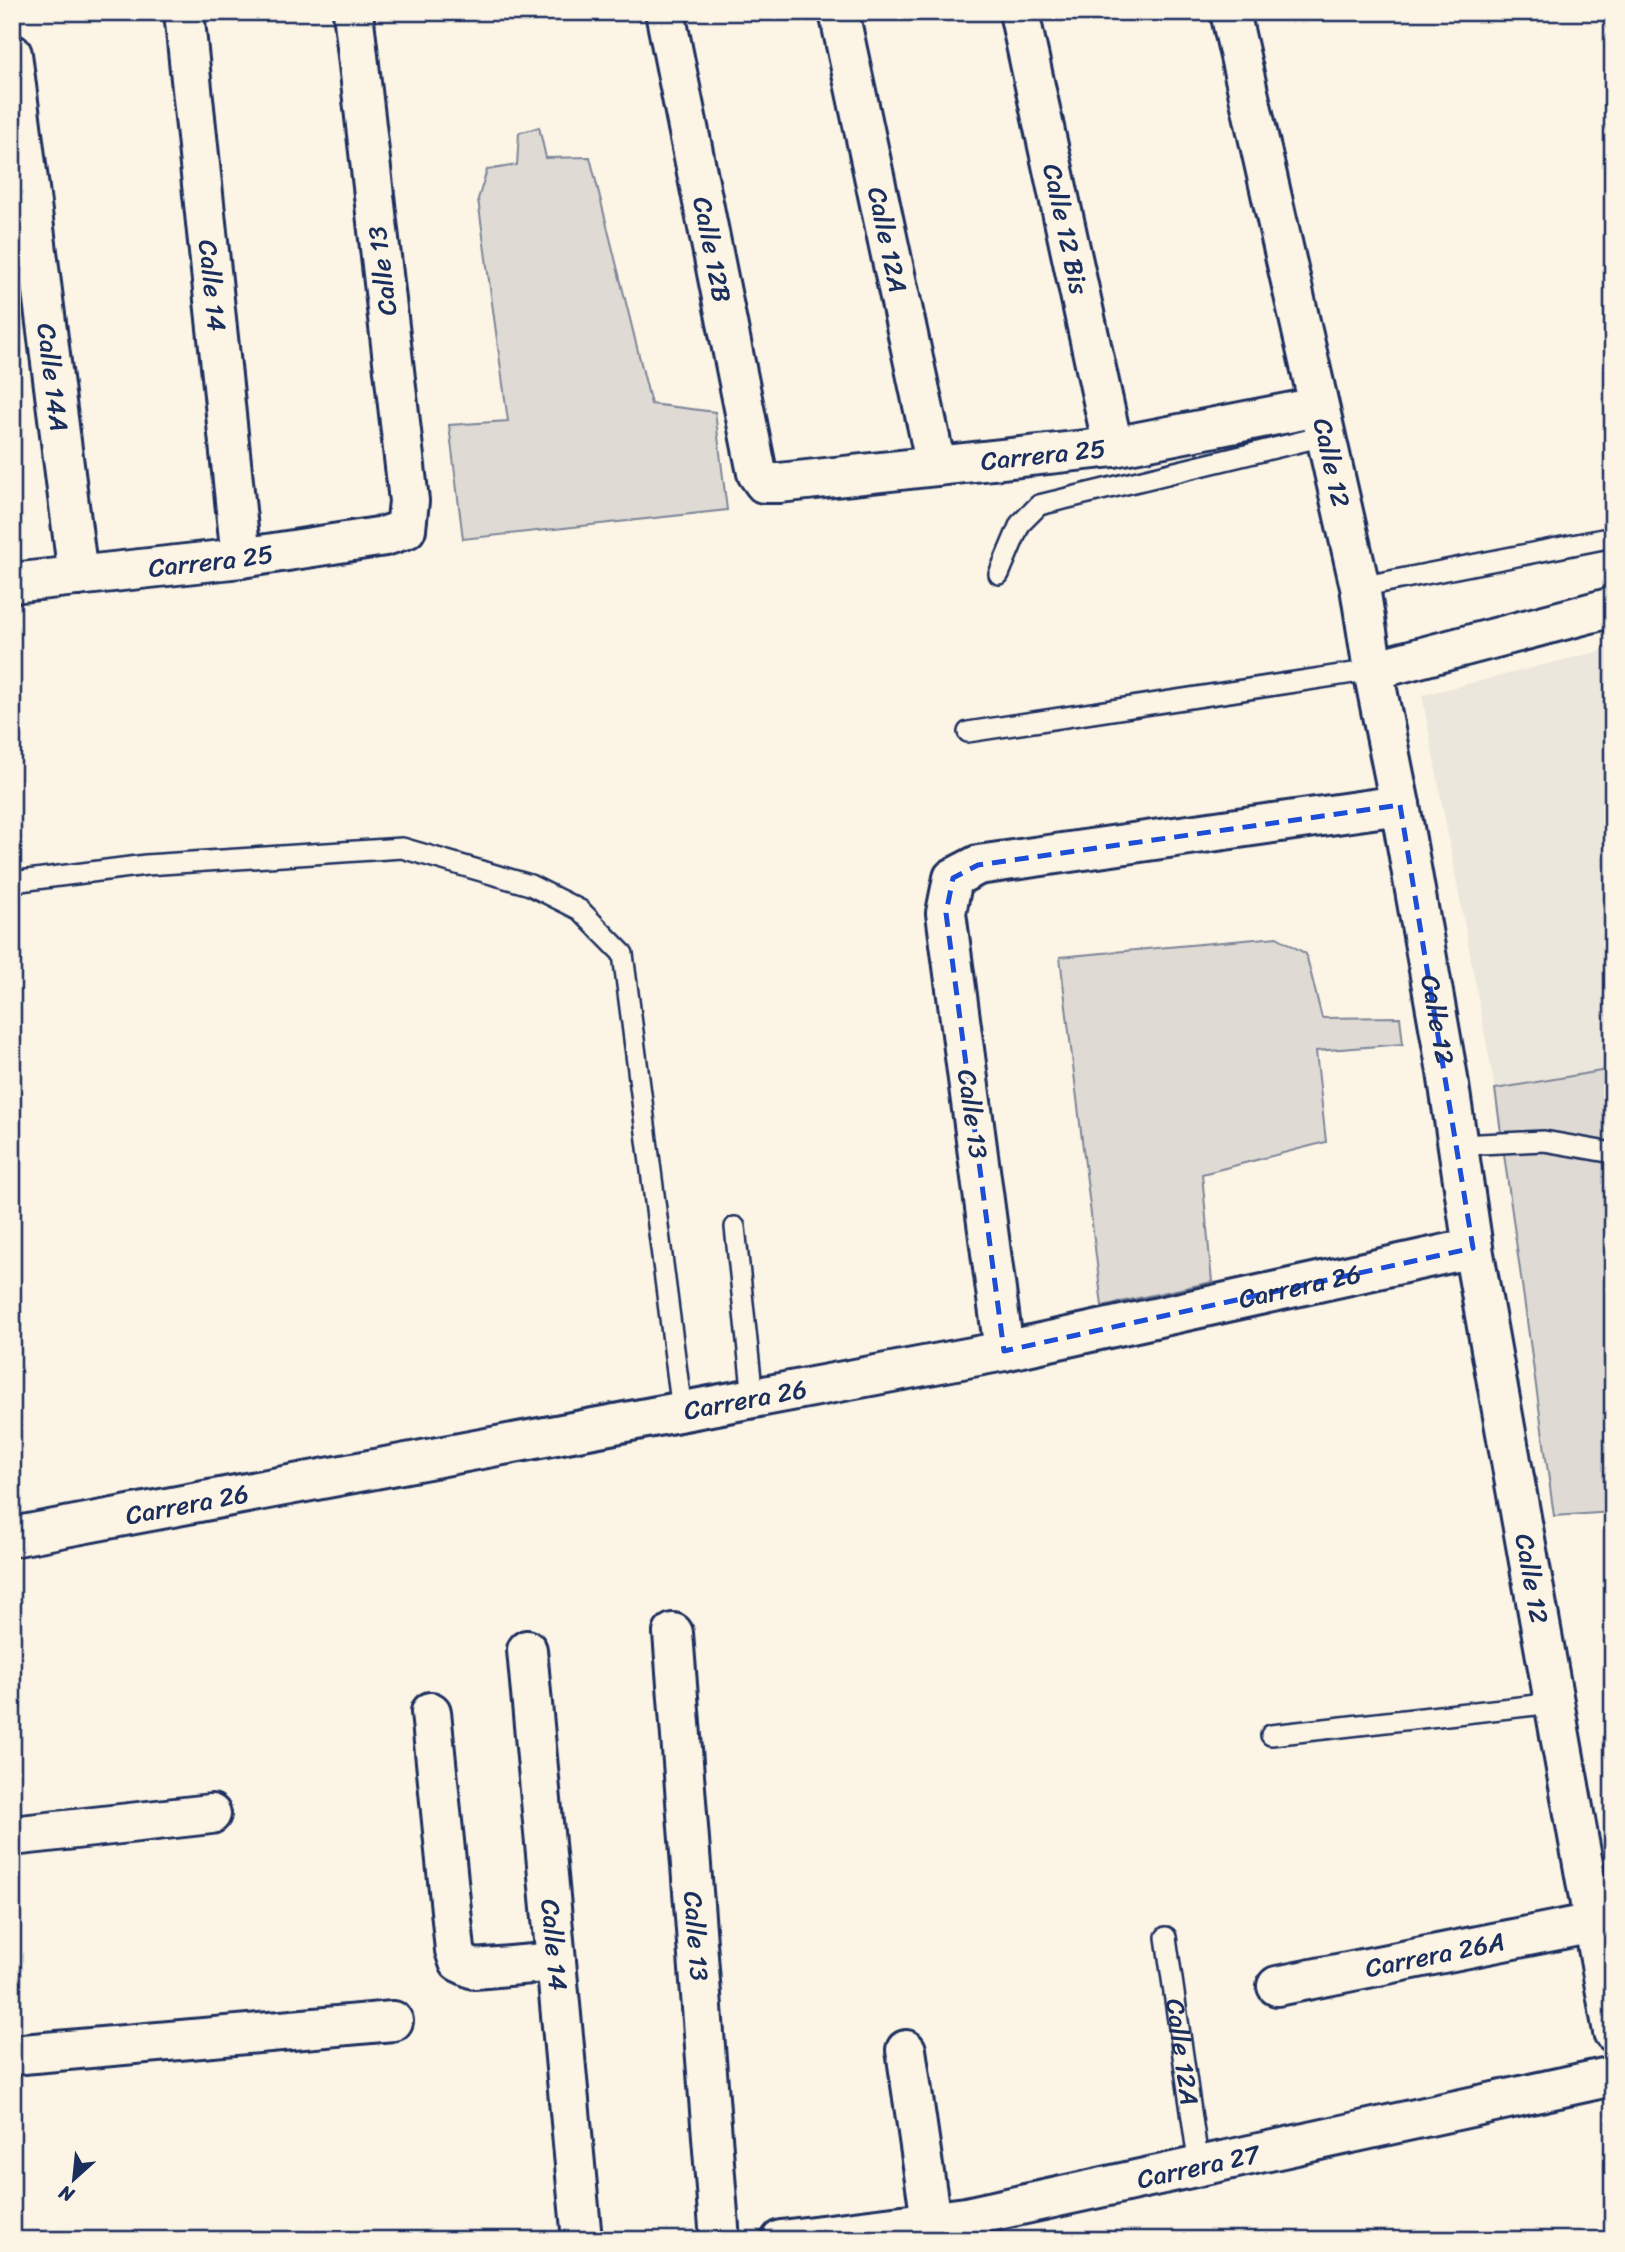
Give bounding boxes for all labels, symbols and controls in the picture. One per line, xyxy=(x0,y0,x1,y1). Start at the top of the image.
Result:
street label: Calle 12 Bis xyxy=(1029,159,1103,300)
street label: Calle 12A xyxy=(854,182,921,297)
street label: Calle 12B xyxy=(679,192,745,306)
street label: Calle 13 xyxy=(354,224,410,318)
street label: Calle 14 xyxy=(185,238,240,334)
street label: Calle 14A xyxy=(23,321,83,434)
street label: Calle 12 xyxy=(1299,413,1364,512)
street label: Carrera 25 xyxy=(978,425,1108,484)
street label: Carrera 25 xyxy=(146,530,277,591)
street label: Calle 12 xyxy=(1407,971,1468,1068)
street label: Calle 13 xyxy=(944,1066,1002,1162)
street label: Carrera 26 xyxy=(1234,1250,1365,1322)
street label: Carrera 26 xyxy=(680,1365,811,1434)
street label: Carrera 26 xyxy=(122,1470,252,1538)
street label: Calle 12 xyxy=(1501,1530,1563,1627)
street label: Calle 13 xyxy=(670,1890,723,1983)
street label: Calle 14 xyxy=(527,1897,582,1993)
street label: Carrera 26A xyxy=(1361,1918,1509,1991)
street label: Calle 12A xyxy=(1152,1995,1213,2108)
street label: Carrera 27 xyxy=(1132,2130,1266,2202)
north arrow xyxy=(38,2144,108,2214)
text: N xyxy=(52,2176,81,2212)

